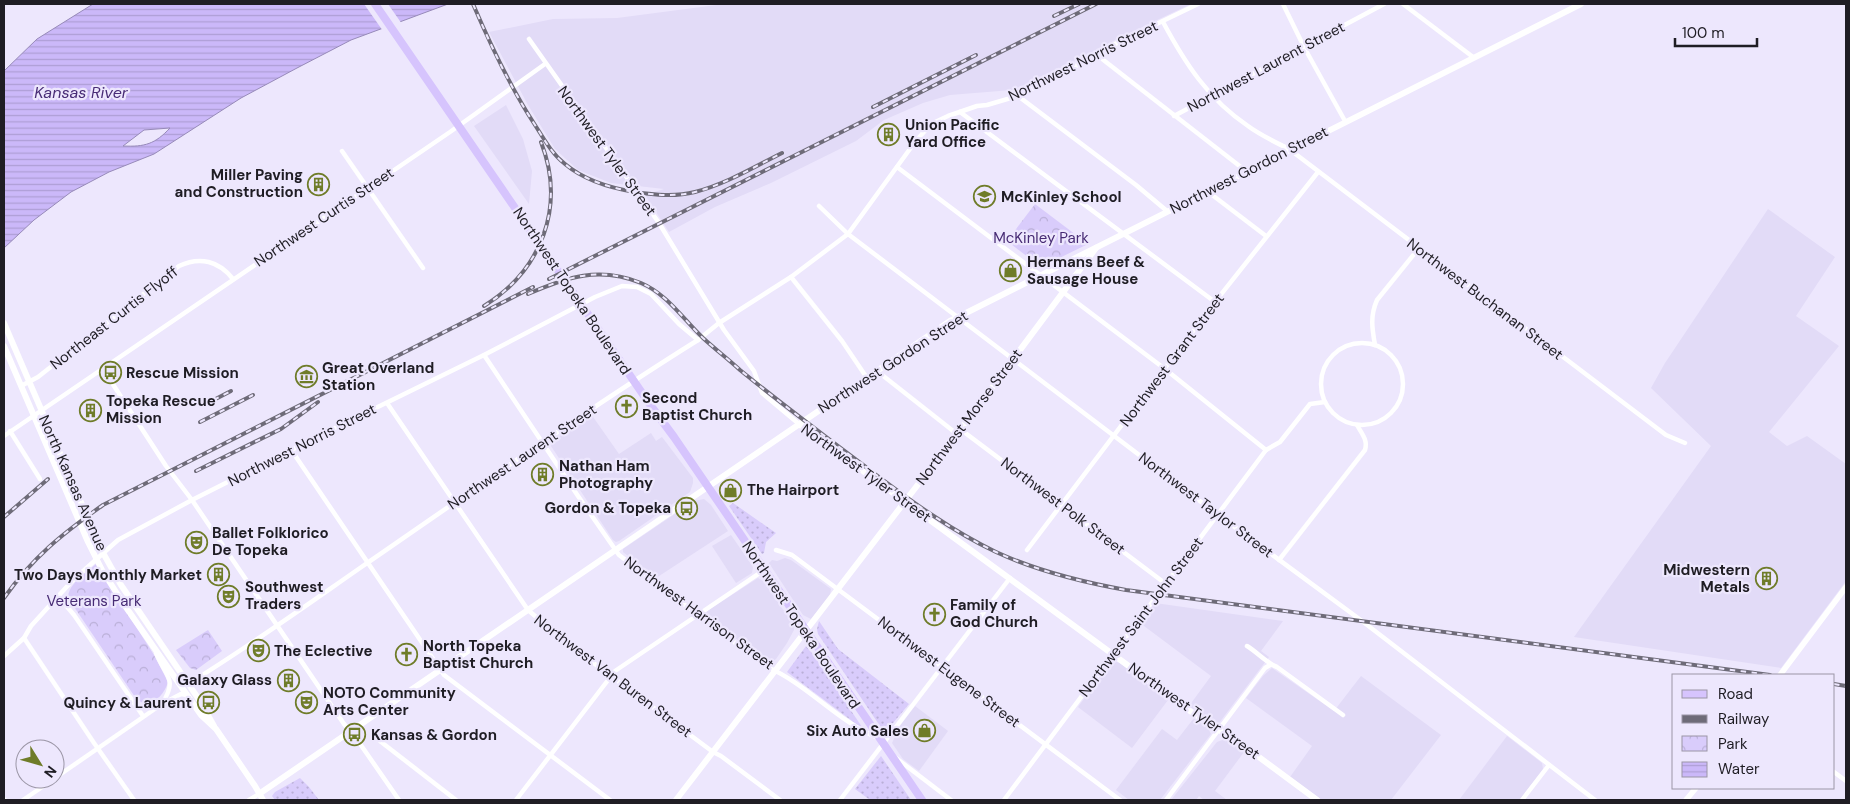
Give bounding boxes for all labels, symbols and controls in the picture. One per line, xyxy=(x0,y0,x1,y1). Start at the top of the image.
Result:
scale bar xyxy=(1675,15,1758,47)
street label: Northwest Norris Street xyxy=(1005,16,1161,106)
street label: Northwest Laurent Street xyxy=(1184,17,1348,117)
text: 100 m xyxy=(1682,23,1725,43)
water label: Kansas River xyxy=(34,82,129,103)
street label: Northwest Tyler Street xyxy=(553,82,661,220)
place label: Union Pacific Yard Office xyxy=(905,115,1000,152)
street label: Northwest Gordon Street xyxy=(1166,121,1332,219)
building icon: Union Pacific Yard Office xyxy=(877,122,901,146)
street label: Northwest Curtis Street xyxy=(250,163,398,271)
place label: Miller Paving and Construction xyxy=(174,165,303,202)
building icon: Miller Paving and Construction xyxy=(307,172,331,196)
school or university icon: McKinley School xyxy=(973,185,997,209)
place label: McKinley School xyxy=(1001,187,1122,207)
street label: Northwest Topeka Boulevard xyxy=(508,203,636,379)
park label: McKinley Park xyxy=(993,228,1089,248)
street label: Northwest Buchanan Street xyxy=(1403,234,1567,365)
place label: Hermans Beef & Sausage House xyxy=(1027,252,1145,289)
shop icon: Hermans Beef & Sausage House xyxy=(999,259,1023,283)
street label: Northeast Curtis Flyoff xyxy=(46,262,182,374)
street label: Northwest Grant Street xyxy=(1115,289,1229,431)
street label: Northwest Gordon Street xyxy=(814,306,972,418)
street label: Northwest Morse Street xyxy=(911,345,1027,489)
place label: Great Overland Station xyxy=(322,358,434,395)
bus stop icon: Rescue Mission xyxy=(98,361,122,385)
place label: Rescue Mission xyxy=(126,363,239,383)
museum icon: Great Overland Station xyxy=(294,365,318,389)
place label: Second Baptist Church xyxy=(642,388,752,425)
place label: Topeka Rescue Mission xyxy=(106,391,216,428)
church icon: Second Baptist Church xyxy=(614,395,638,419)
building icon: Topeka Rescue Mission xyxy=(78,398,102,422)
street label: Northwest Norris Street xyxy=(224,399,380,491)
street label: Northwest Laurent Street xyxy=(444,400,600,514)
street label: North Kansas Avenue xyxy=(34,412,112,554)
street label: Northwest Tyler Street xyxy=(797,419,935,527)
street label: Northwest Taylor Street xyxy=(1135,448,1278,562)
street label: Northwest Polk Street xyxy=(997,453,1129,559)
place label: Nathan Ham Photography xyxy=(559,456,653,493)
building icon: Nathan Ham Photography xyxy=(531,463,555,487)
shop icon: The Hairport xyxy=(719,478,743,502)
place label: The Hairport xyxy=(747,480,839,500)
bus stop icon: Gordon & Topeka xyxy=(675,496,699,520)
place label: Gordon & Topeka xyxy=(544,498,671,518)
place label: Ballet Folklorico De Topeka xyxy=(212,523,329,560)
theatre icon: Ballet Folklorico De Topeka xyxy=(184,530,208,554)
street label: Northwest Saint John Street xyxy=(1074,533,1208,701)
street label: Northwest Topeka Boulevard xyxy=(737,537,865,713)
street label: Northwest Harrison Street xyxy=(620,552,778,674)
place label: Midwestern Metals xyxy=(1663,560,1750,597)
building icon: Two Days Monthly Market xyxy=(206,563,230,587)
place label: Two Days Monthly Market xyxy=(14,565,202,585)
building icon: Midwestern Metals xyxy=(1754,567,1778,591)
place label: Southwest Traders xyxy=(245,577,324,614)
theatre icon: Southwest Traders xyxy=(217,584,241,608)
park label: Veterans Park xyxy=(47,591,142,611)
place label: Family of God Church xyxy=(950,595,1038,632)
church icon: Family of God Church xyxy=(922,602,946,626)
street label: Northwest Van Buren Street xyxy=(530,610,696,742)
street label: Northwest Eugene Street xyxy=(874,612,1024,732)
place label: North Topeka Baptist Church xyxy=(423,636,533,673)
theatre icon: The Eclective xyxy=(246,639,270,663)
place label: The Eclective xyxy=(274,641,372,661)
church icon: North Topeka Baptist Church xyxy=(395,643,419,667)
street label: Northwest Tyler Street xyxy=(1124,658,1264,764)
building icon: Galaxy Glass xyxy=(276,668,300,692)
place label: Galaxy Glass xyxy=(177,670,272,690)
legend xyxy=(1672,674,1835,789)
place label: NOTO Community Arts Center xyxy=(323,683,456,720)
text: Road xyxy=(1718,684,1753,704)
theatre icon: NOTO Community Arts Center xyxy=(295,690,319,714)
bus stop icon: Quincy & Laurent xyxy=(196,691,220,715)
place label: Quincy & Laurent xyxy=(64,693,192,713)
text: Railway xyxy=(1718,709,1770,729)
shop icon: Six Auto Sales xyxy=(913,719,937,743)
place label: Six Auto Sales xyxy=(806,721,909,741)
bus stop icon: Kansas & Gordon xyxy=(343,723,367,747)
place label: Kansas & Gordon xyxy=(371,725,497,745)
text: Park xyxy=(1718,734,1748,754)
north arrow xyxy=(15,739,65,789)
text: Water xyxy=(1718,759,1760,779)
text: N xyxy=(40,762,61,781)

